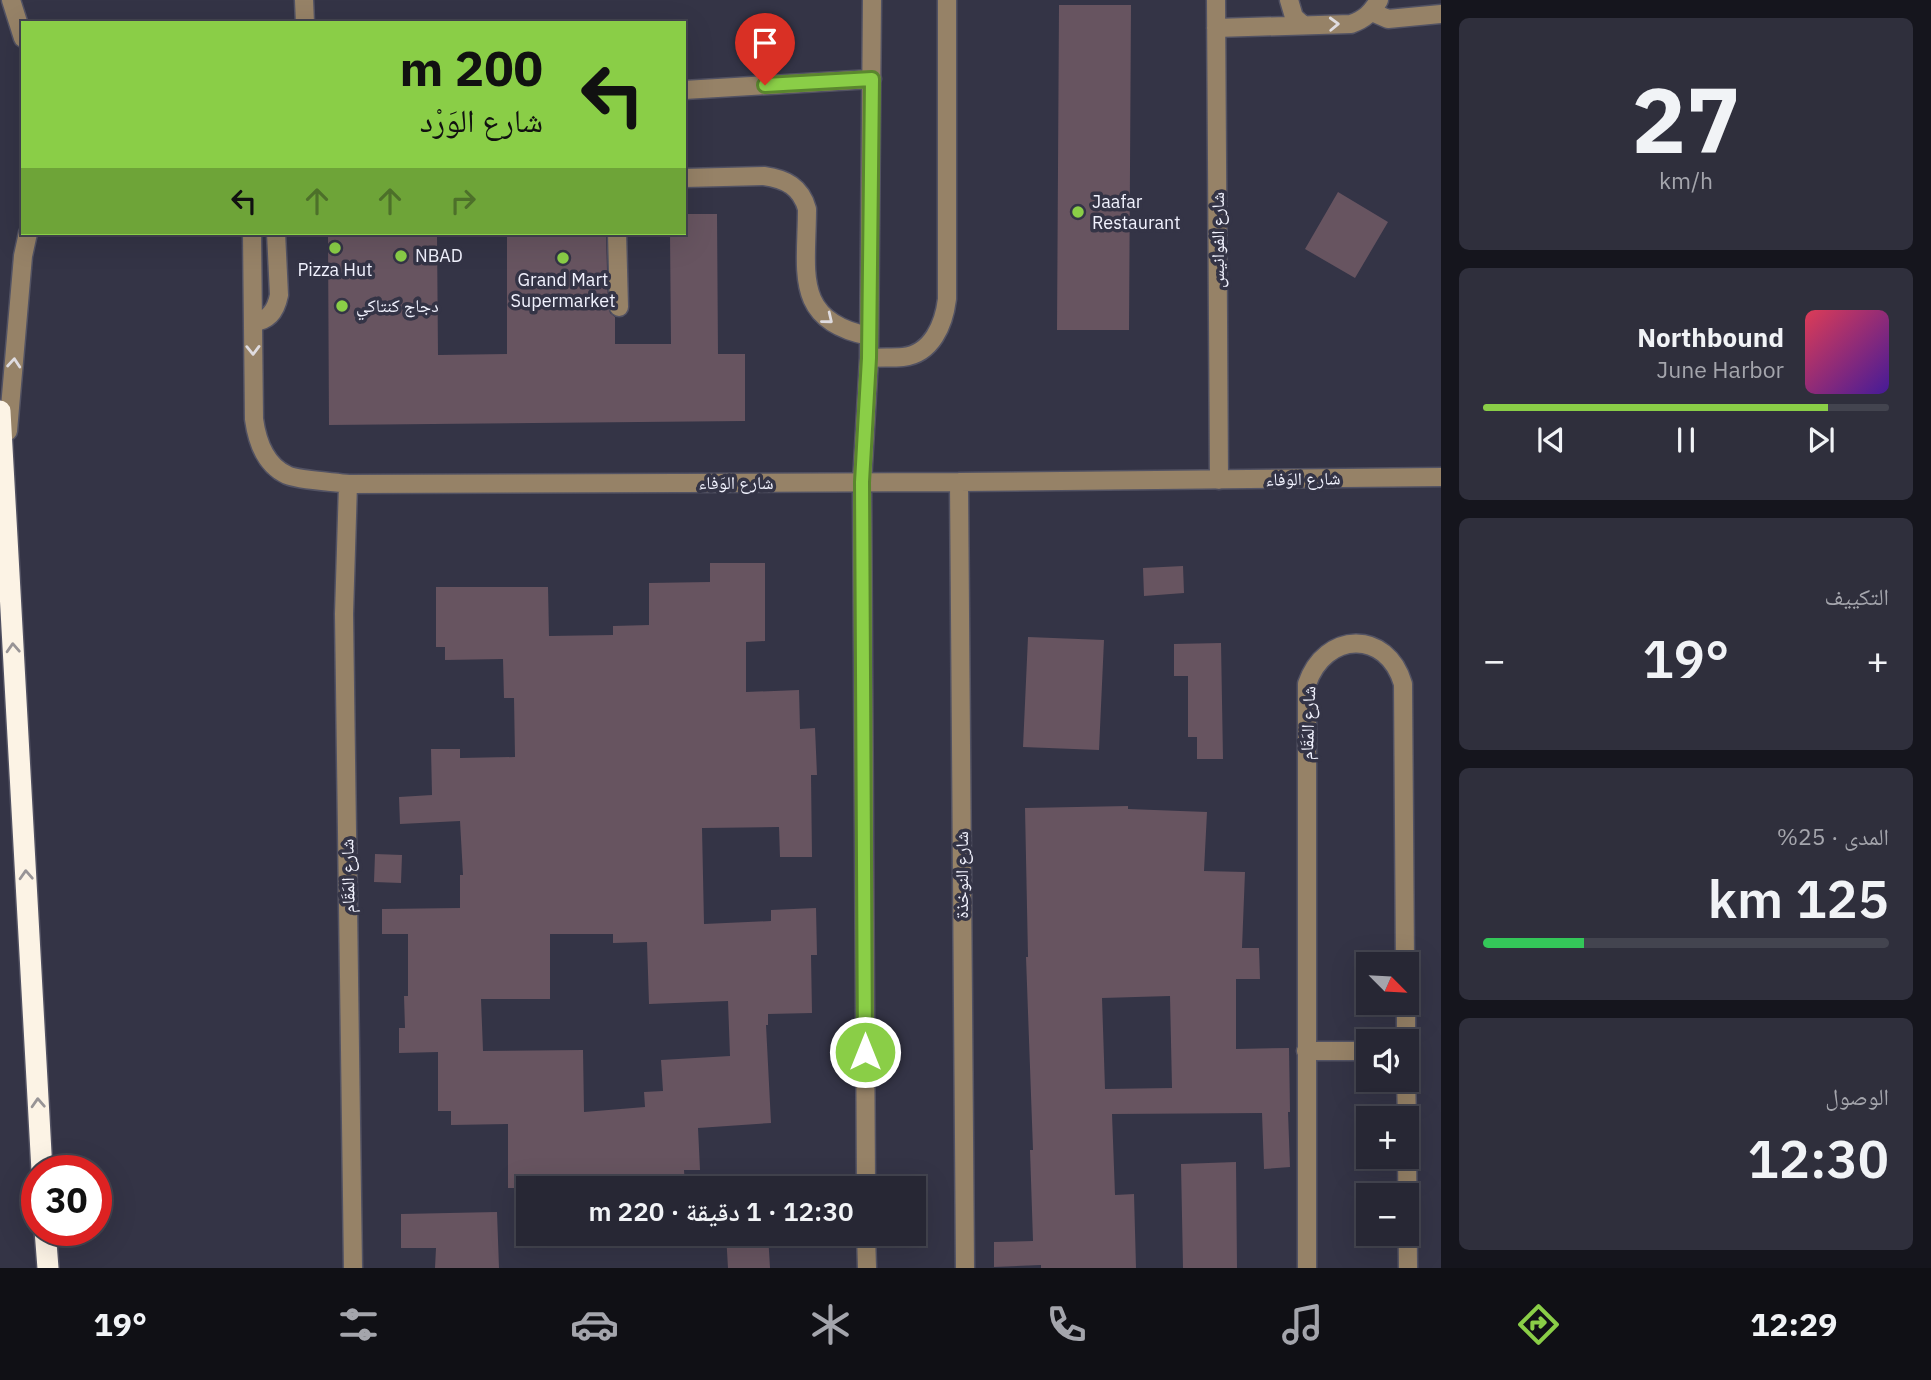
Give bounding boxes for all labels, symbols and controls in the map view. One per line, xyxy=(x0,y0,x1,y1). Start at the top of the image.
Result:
pin xyxy=(735,13,795,85)
one-way arrow xyxy=(1328,17,1339,32)
icon: arrive xyxy=(746,24,784,62)
text: 200 m xyxy=(399,36,543,99)
icon: left xyxy=(567,49,658,140)
text: 27 xyxy=(1631,60,1741,178)
text: شارع الوَرْد xyxy=(420,99,543,141)
text: km/h xyxy=(1659,165,1713,195)
icon: left xyxy=(225,182,263,220)
icon: ahead xyxy=(298,182,336,220)
icon: ahead xyxy=(371,182,409,220)
icon: right xyxy=(444,182,482,220)
place label: Jaafar Restaurant xyxy=(1092,190,1181,234)
street label: شارع الفوانيس xyxy=(1206,192,1229,288)
marker: Jaafar Restaurant xyxy=(1070,204,1086,220)
marker: Pizza Hut xyxy=(327,240,343,256)
place label: NBAD xyxy=(415,244,463,267)
marker: NBAD xyxy=(393,248,409,264)
marker: Grand Mart Supermarket xyxy=(555,250,571,266)
place label: Pizza Hut xyxy=(297,258,373,281)
place label: Grand Mart Supermarket xyxy=(511,268,615,312)
place label: دجاج كنتاكي xyxy=(356,294,439,321)
marker: دجاج كنتاكي xyxy=(334,298,350,314)
one-way arrow xyxy=(821,311,833,324)
text: Northbound xyxy=(1637,320,1784,354)
one-way arrow xyxy=(245,345,261,356)
text: June Harbor xyxy=(1656,354,1784,384)
one-way arrow xyxy=(6,357,21,368)
icon: previous xyxy=(1532,421,1570,459)
icon: pause xyxy=(1667,421,1705,459)
icon: next xyxy=(1802,421,1840,459)
street label: شارع الوَفاء xyxy=(1265,466,1341,491)
street label: شارع الوَفاء xyxy=(699,471,773,494)
text: التكييف xyxy=(1824,581,1889,611)
text: 19° xyxy=(1643,625,1729,692)
text: − xyxy=(1483,635,1506,684)
text: + xyxy=(1866,635,1889,684)
one-way arrow xyxy=(6,643,21,654)
street label: شارع المَقَام xyxy=(1295,685,1321,761)
text: المدى · 25% xyxy=(1777,821,1889,851)
street label: شارع النوخذة xyxy=(950,831,973,919)
street label: شارع المَقَام xyxy=(335,839,361,913)
text: 125 km xyxy=(1708,865,1889,932)
one-way arrow xyxy=(18,870,33,881)
north arrow xyxy=(1356,952,1419,1015)
map controls xyxy=(1356,952,1419,1246)
position arrow xyxy=(828,1015,902,1089)
button: sound xyxy=(1356,1029,1419,1092)
text: الوصول xyxy=(1825,1081,1889,1111)
one-way arrow xyxy=(31,1097,46,1108)
button: + xyxy=(1356,1106,1419,1169)
text: 12:30 xyxy=(1748,1125,1889,1192)
speed limit sign: 30 xyxy=(21,1155,112,1246)
button: − xyxy=(1356,1183,1419,1246)
text: 12:30 · 1 دقيقة · 220 m xyxy=(588,1194,854,1228)
icon: filters xyxy=(334,1300,383,1349)
icon: car xyxy=(570,1300,619,1349)
icon: climate xyxy=(806,1300,855,1349)
icon: phone xyxy=(1042,1300,1091,1349)
icon: music xyxy=(1278,1300,1327,1349)
icon: directions xyxy=(1514,1300,1563,1349)
text: 19° xyxy=(94,1303,147,1345)
text: 12:29 xyxy=(1750,1303,1838,1345)

